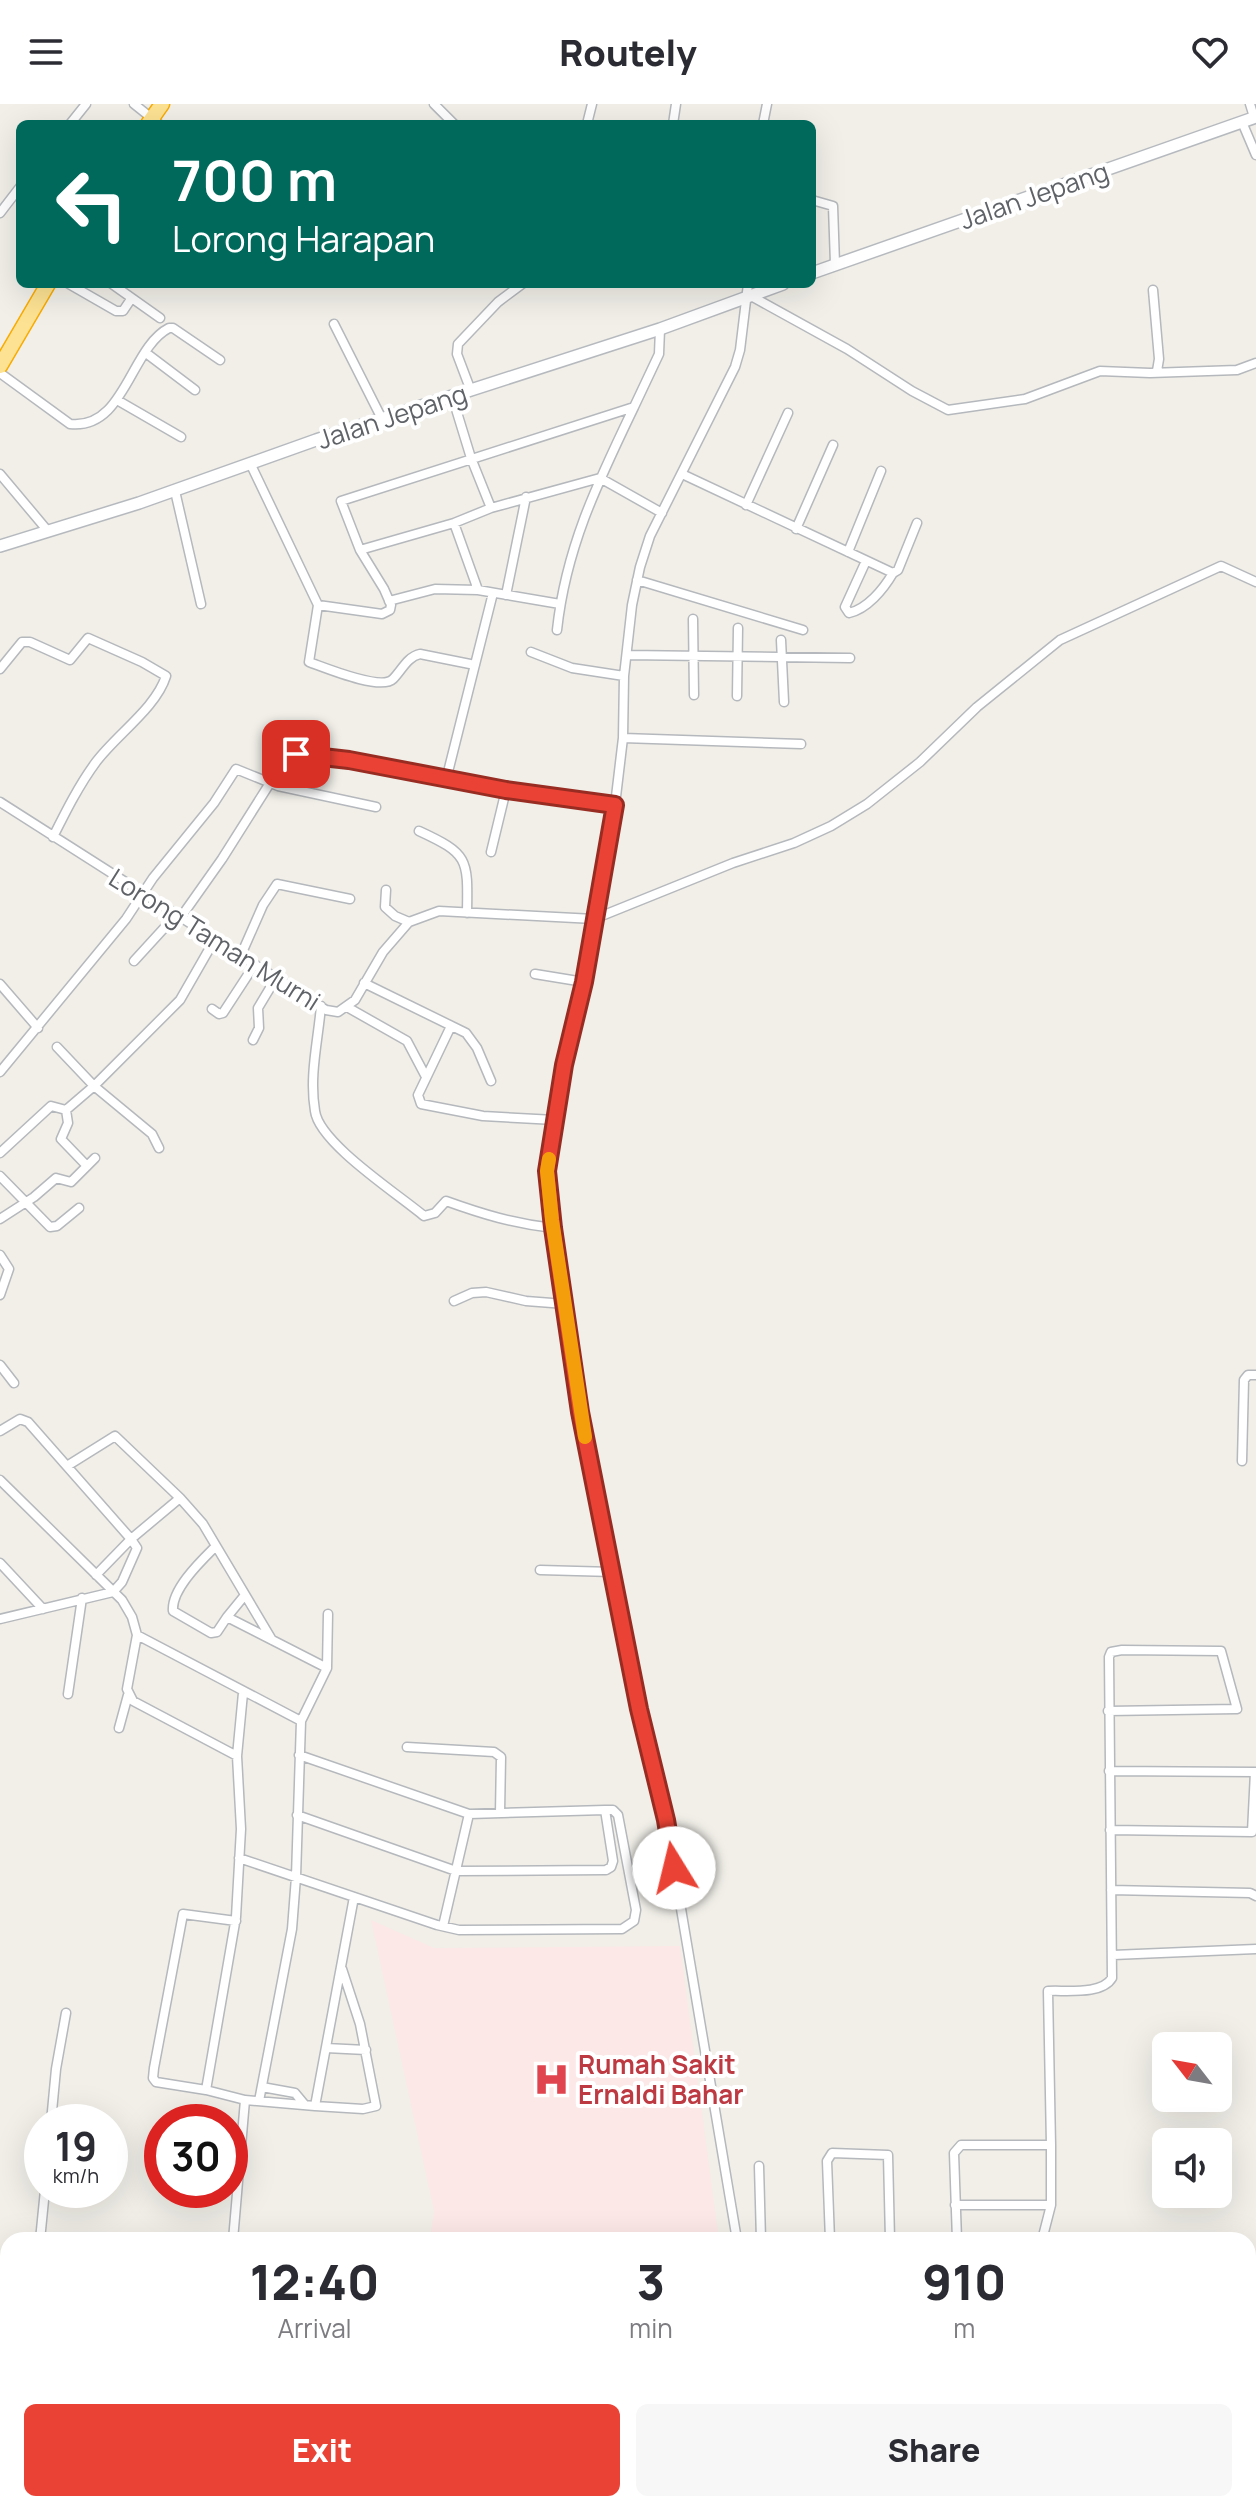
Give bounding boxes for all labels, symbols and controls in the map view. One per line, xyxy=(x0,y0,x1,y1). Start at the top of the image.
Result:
text: Routely xyxy=(559,28,697,77)
icon: menu xyxy=(24,30,68,74)
icon: heart xyxy=(1188,30,1232,74)
text: 700 m xyxy=(172,141,337,218)
icon: left xyxy=(40,152,144,256)
street label: Jalan Jepang xyxy=(955,153,1113,237)
text: Lorong Harapan xyxy=(172,214,435,263)
street label: Jalan Jepang xyxy=(313,375,471,457)
pin xyxy=(262,720,330,788)
icon: arrive xyxy=(274,732,318,776)
street label: Lorong Taman Murni xyxy=(103,859,327,1019)
position arrow xyxy=(632,1826,716,1910)
north arrow xyxy=(1152,2032,1232,2112)
map controls xyxy=(1152,2032,1232,2208)
place label: Rumah Sakit Ernaldi Bahar xyxy=(578,2046,744,2112)
hospital icon: Rumah Sakit Ernaldi Bahar xyxy=(533,2060,571,2098)
speed limit sign: 30 xyxy=(144,2104,248,2208)
text: 19 xyxy=(55,2118,97,2173)
button: sound xyxy=(1152,2128,1232,2208)
text: km/h xyxy=(53,2162,99,2189)
text: 12:40 xyxy=(250,2249,379,2314)
text: 3 xyxy=(637,2249,665,2314)
text: 910 xyxy=(922,2249,1006,2314)
text: Arrival xyxy=(277,2310,352,2346)
text: min xyxy=(629,2310,673,2346)
text: m xyxy=(953,2310,975,2346)
button: Exit xyxy=(24,2404,620,2496)
button: Share xyxy=(636,2404,1232,2496)

